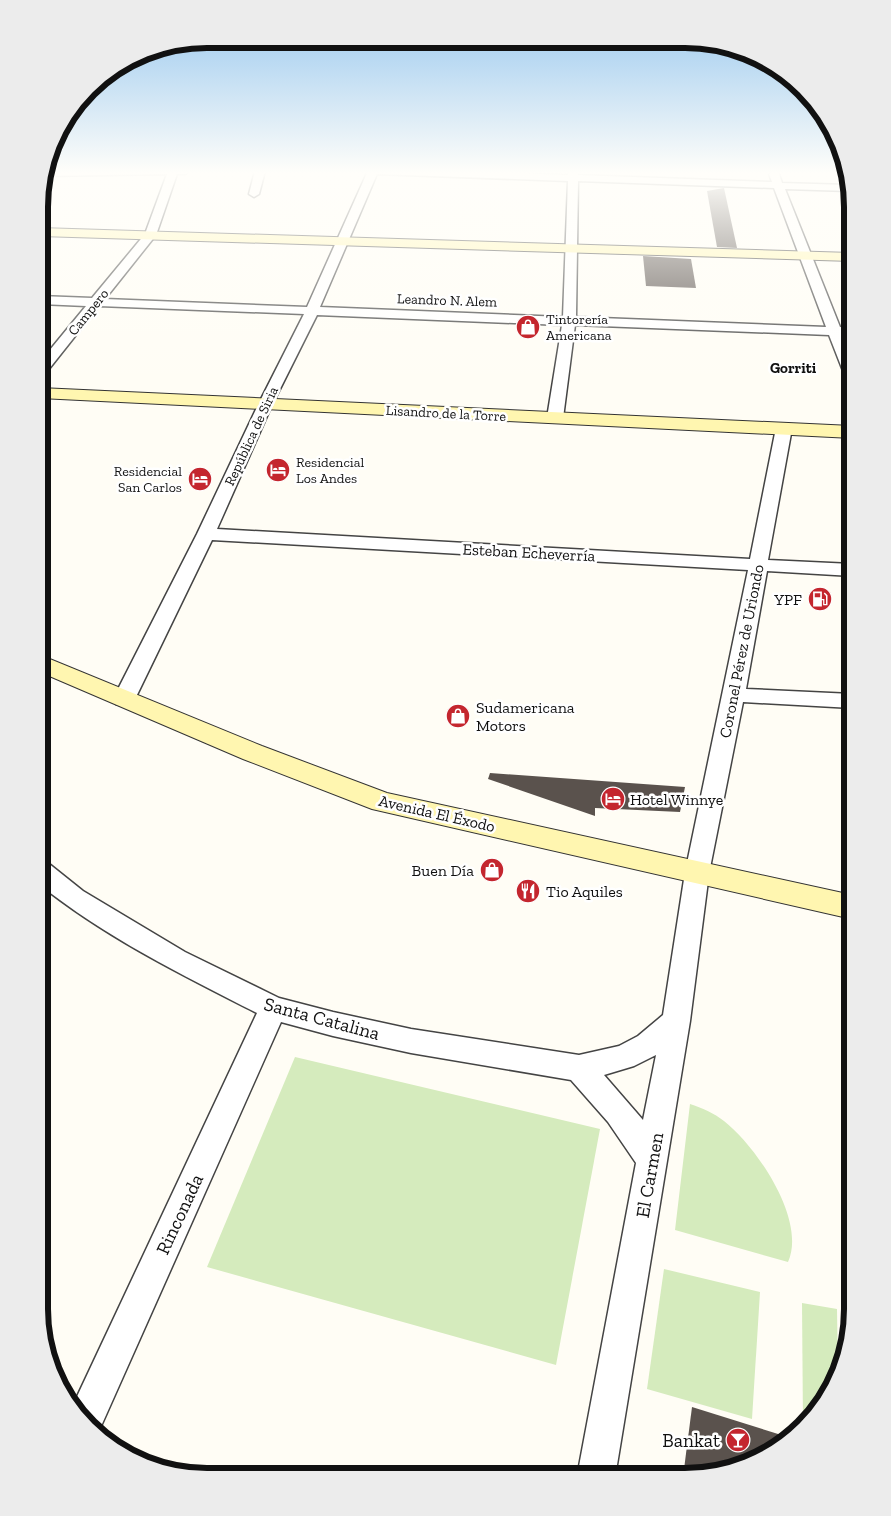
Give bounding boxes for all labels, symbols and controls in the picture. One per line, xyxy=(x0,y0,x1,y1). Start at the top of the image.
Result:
street label: Campero xyxy=(64,286,112,339)
street label: Leandro N. Alem xyxy=(397,290,497,311)
place label: Tintorería Americana xyxy=(546,311,612,344)
shop icon: Tintorería Americana xyxy=(515,314,541,340)
district label: Gorriti xyxy=(770,359,817,377)
street label: República de Siria xyxy=(221,384,282,489)
street label: Lisandro de la Torre xyxy=(385,402,507,425)
place label: Residencial Los Andes xyxy=(296,454,365,487)
hotel icon: Residencial Los Andes xyxy=(265,457,291,483)
place label: Residencial San Carlos xyxy=(114,463,182,496)
hotel icon: Residencial San Carlos xyxy=(187,466,213,492)
street label: Esteban Echeverría xyxy=(462,540,596,565)
street label: Coronel Pérez de Uriondo xyxy=(715,563,768,739)
fuel station icon: YPF xyxy=(807,586,833,612)
place label: YPF xyxy=(773,590,802,609)
place label: Sudamericana Motors xyxy=(476,698,575,735)
shop icon: Sudamericana Motors xyxy=(445,703,471,729)
hotel icon: Hotel Winnye xyxy=(600,786,626,812)
place label: Hotel Winnye xyxy=(630,790,723,809)
street label: Avenida El Éxodo xyxy=(377,791,497,836)
shop icon: Buen Día xyxy=(479,857,505,883)
place label: Buen Día xyxy=(412,861,474,880)
restaurant icon: Tio Aquiles xyxy=(515,878,541,904)
place label: Tio Aquiles xyxy=(546,882,623,901)
street label: Santa Catalina xyxy=(261,992,382,1045)
street label: El Carmen xyxy=(631,1131,668,1220)
street label: Rinconada xyxy=(151,1170,208,1258)
bar icon: Bankat xyxy=(725,1427,751,1453)
place label: Bankat xyxy=(662,1429,720,1452)

